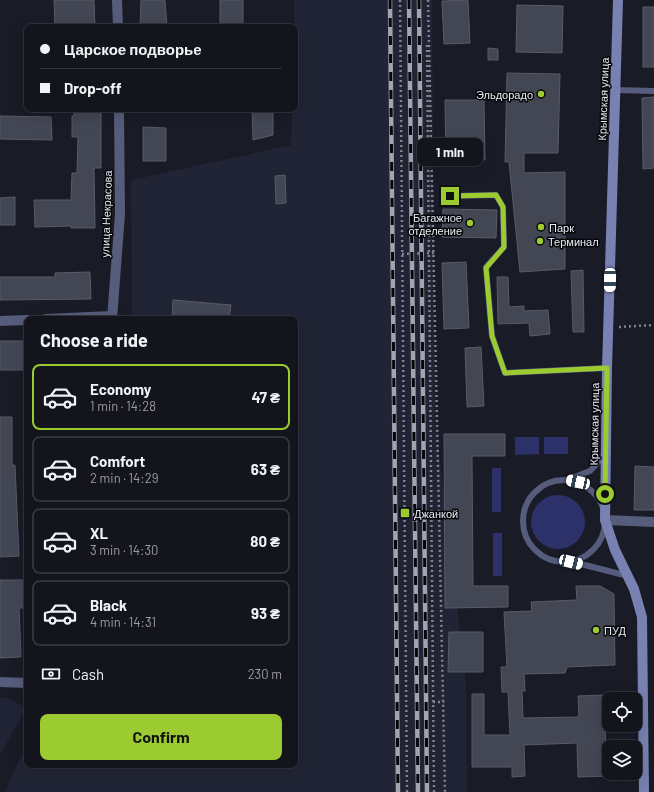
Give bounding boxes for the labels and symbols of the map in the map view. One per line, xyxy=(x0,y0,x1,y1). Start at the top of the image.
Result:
street label: Крымская улица xyxy=(595,56,611,141)
place label: Эльдорадо xyxy=(476,88,533,101)
marker: Эльдорадо xyxy=(536,89,546,99)
callout: 1 min xyxy=(417,138,483,166)
street label: улица Некрасова xyxy=(98,169,114,258)
route end xyxy=(441,187,459,205)
place label: Багажное отделение xyxy=(408,211,462,237)
marker: Багажное отделение xyxy=(465,218,475,228)
place label: Парк xyxy=(549,221,574,234)
marker: Парк xyxy=(536,222,546,232)
place label: Терминал xyxy=(548,235,599,248)
marker: Терминал xyxy=(535,236,545,246)
car xyxy=(604,268,616,292)
street label: Крымская улица xyxy=(587,381,601,466)
car xyxy=(565,474,591,490)
route start xyxy=(596,485,614,503)
marker: Джанкой xyxy=(399,507,411,519)
place label: Джанкой xyxy=(414,507,458,520)
car xyxy=(558,553,584,571)
place label: ПУД xyxy=(604,624,626,637)
marker: ПУД xyxy=(591,625,601,635)

